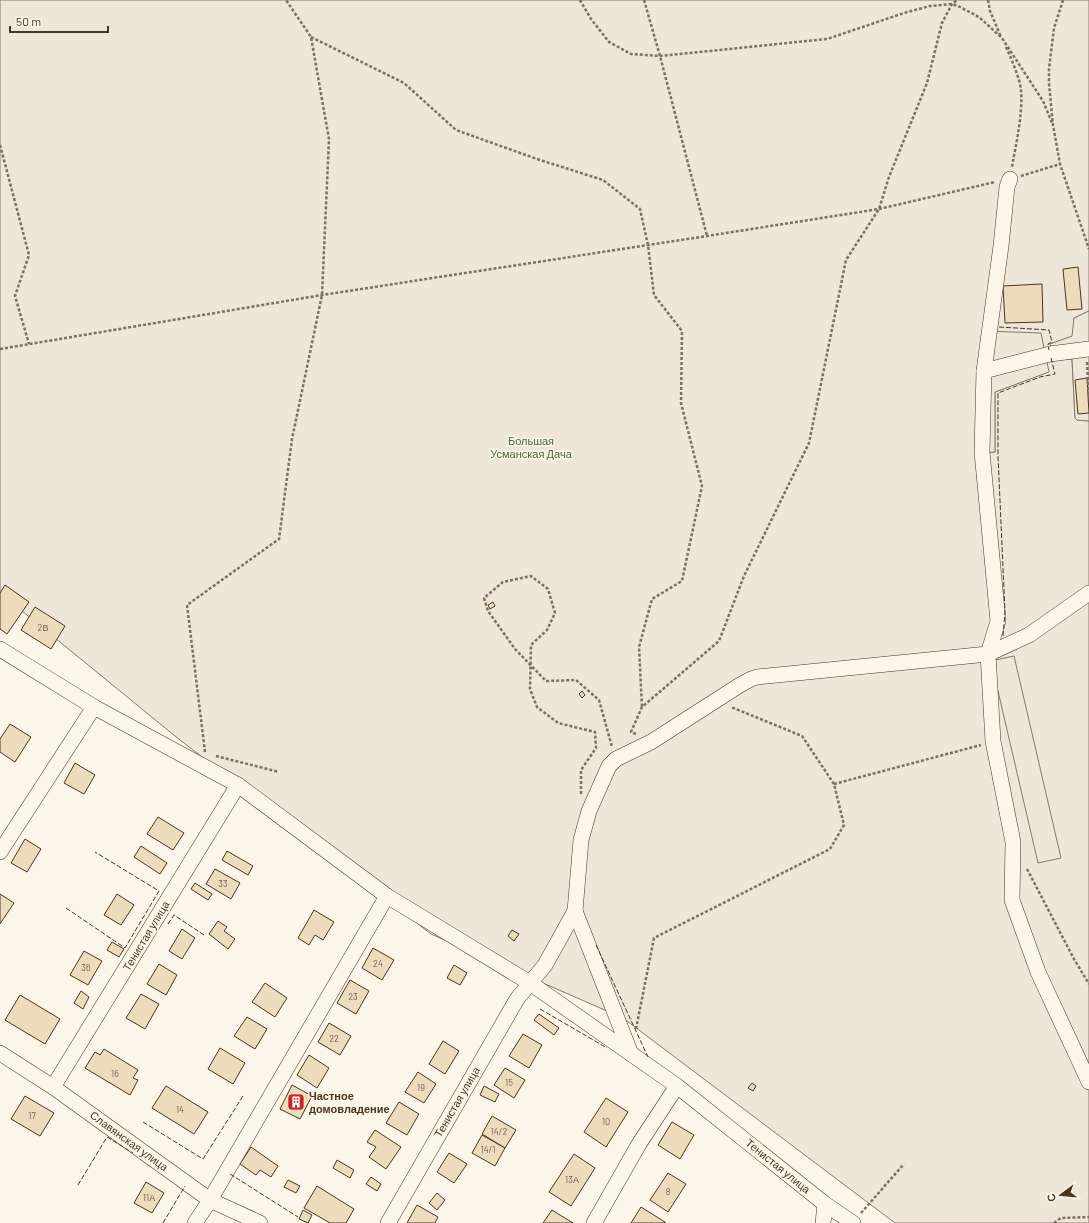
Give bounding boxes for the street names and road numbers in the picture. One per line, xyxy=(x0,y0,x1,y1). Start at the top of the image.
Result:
street label: Тенистая улица xyxy=(120,898,172,973)
street label: Тенистая улица xyxy=(431,1063,482,1139)
street label: Славянская улица xyxy=(88,1108,172,1174)
street label: Тенистая улица xyxy=(743,1136,814,1196)

